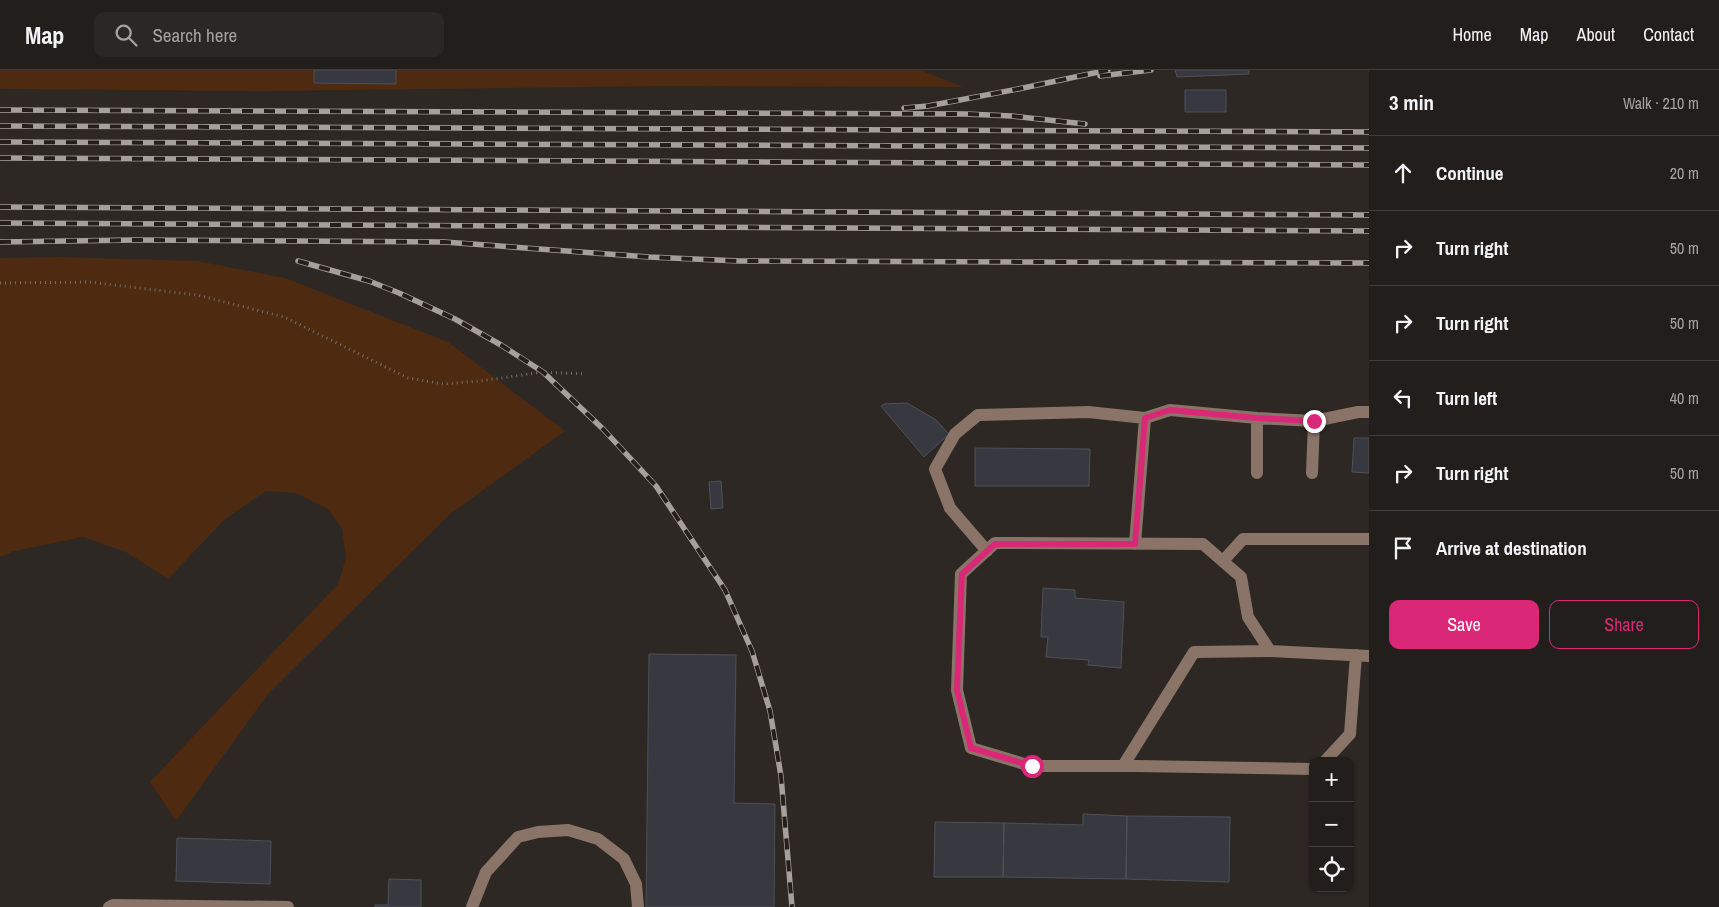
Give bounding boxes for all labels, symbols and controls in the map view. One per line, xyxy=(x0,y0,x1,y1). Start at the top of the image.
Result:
search box xyxy=(94,12,444,57)
text: Map xyxy=(25,19,64,51)
icon: search xyxy=(112,21,140,49)
text: Search here xyxy=(152,22,237,48)
text: Home xyxy=(1452,22,1492,47)
text: Map xyxy=(1520,22,1549,47)
text: About xyxy=(1577,22,1615,47)
text: Contact xyxy=(1643,22,1694,47)
text: 3 min xyxy=(1389,88,1434,117)
text: Walk · 210 m xyxy=(1623,92,1699,114)
icon: ahead xyxy=(1389,159,1417,187)
text: Continue xyxy=(1436,160,1504,186)
text: 20 m xyxy=(1670,162,1699,184)
icon: right xyxy=(1389,234,1417,262)
text: Turn right xyxy=(1436,235,1508,261)
text: 50 m xyxy=(1670,237,1699,259)
icon: right xyxy=(1389,309,1417,337)
text: Turn right xyxy=(1436,310,1508,336)
text: 50 m xyxy=(1670,312,1699,334)
icon: left xyxy=(1389,384,1417,412)
text: Turn left xyxy=(1436,385,1497,411)
text: 40 m xyxy=(1670,387,1699,409)
route end xyxy=(1303,410,1326,433)
icon: right xyxy=(1389,459,1417,487)
text: Turn right xyxy=(1436,460,1508,486)
text: 50 m xyxy=(1670,462,1699,484)
icon: arrive xyxy=(1389,534,1417,562)
text: Arrive at destination xyxy=(1436,535,1587,561)
button: Save xyxy=(1389,600,1539,649)
button: Share xyxy=(1549,600,1699,649)
route start xyxy=(1021,755,1044,778)
map controls xyxy=(1309,757,1354,892)
button: + xyxy=(1309,757,1354,802)
button: − xyxy=(1309,802,1354,847)
button: locate xyxy=(1309,847,1354,892)

